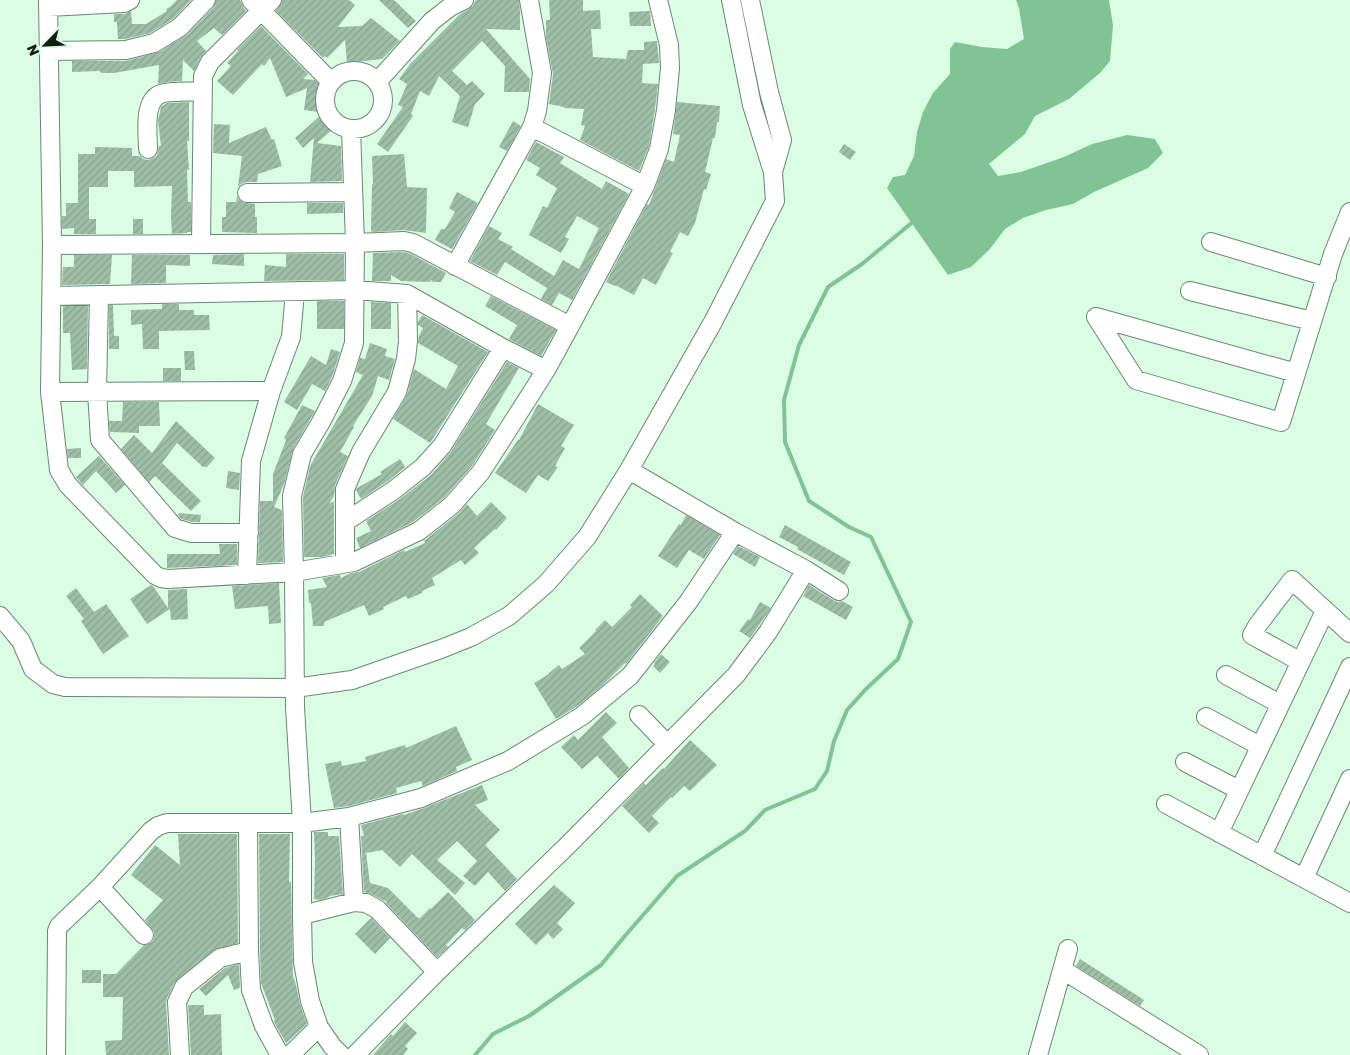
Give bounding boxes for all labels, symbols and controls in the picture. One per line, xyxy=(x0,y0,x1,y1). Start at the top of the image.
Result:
north arrow xyxy=(20,20,70,70)
text: N xyxy=(23,42,43,59)

